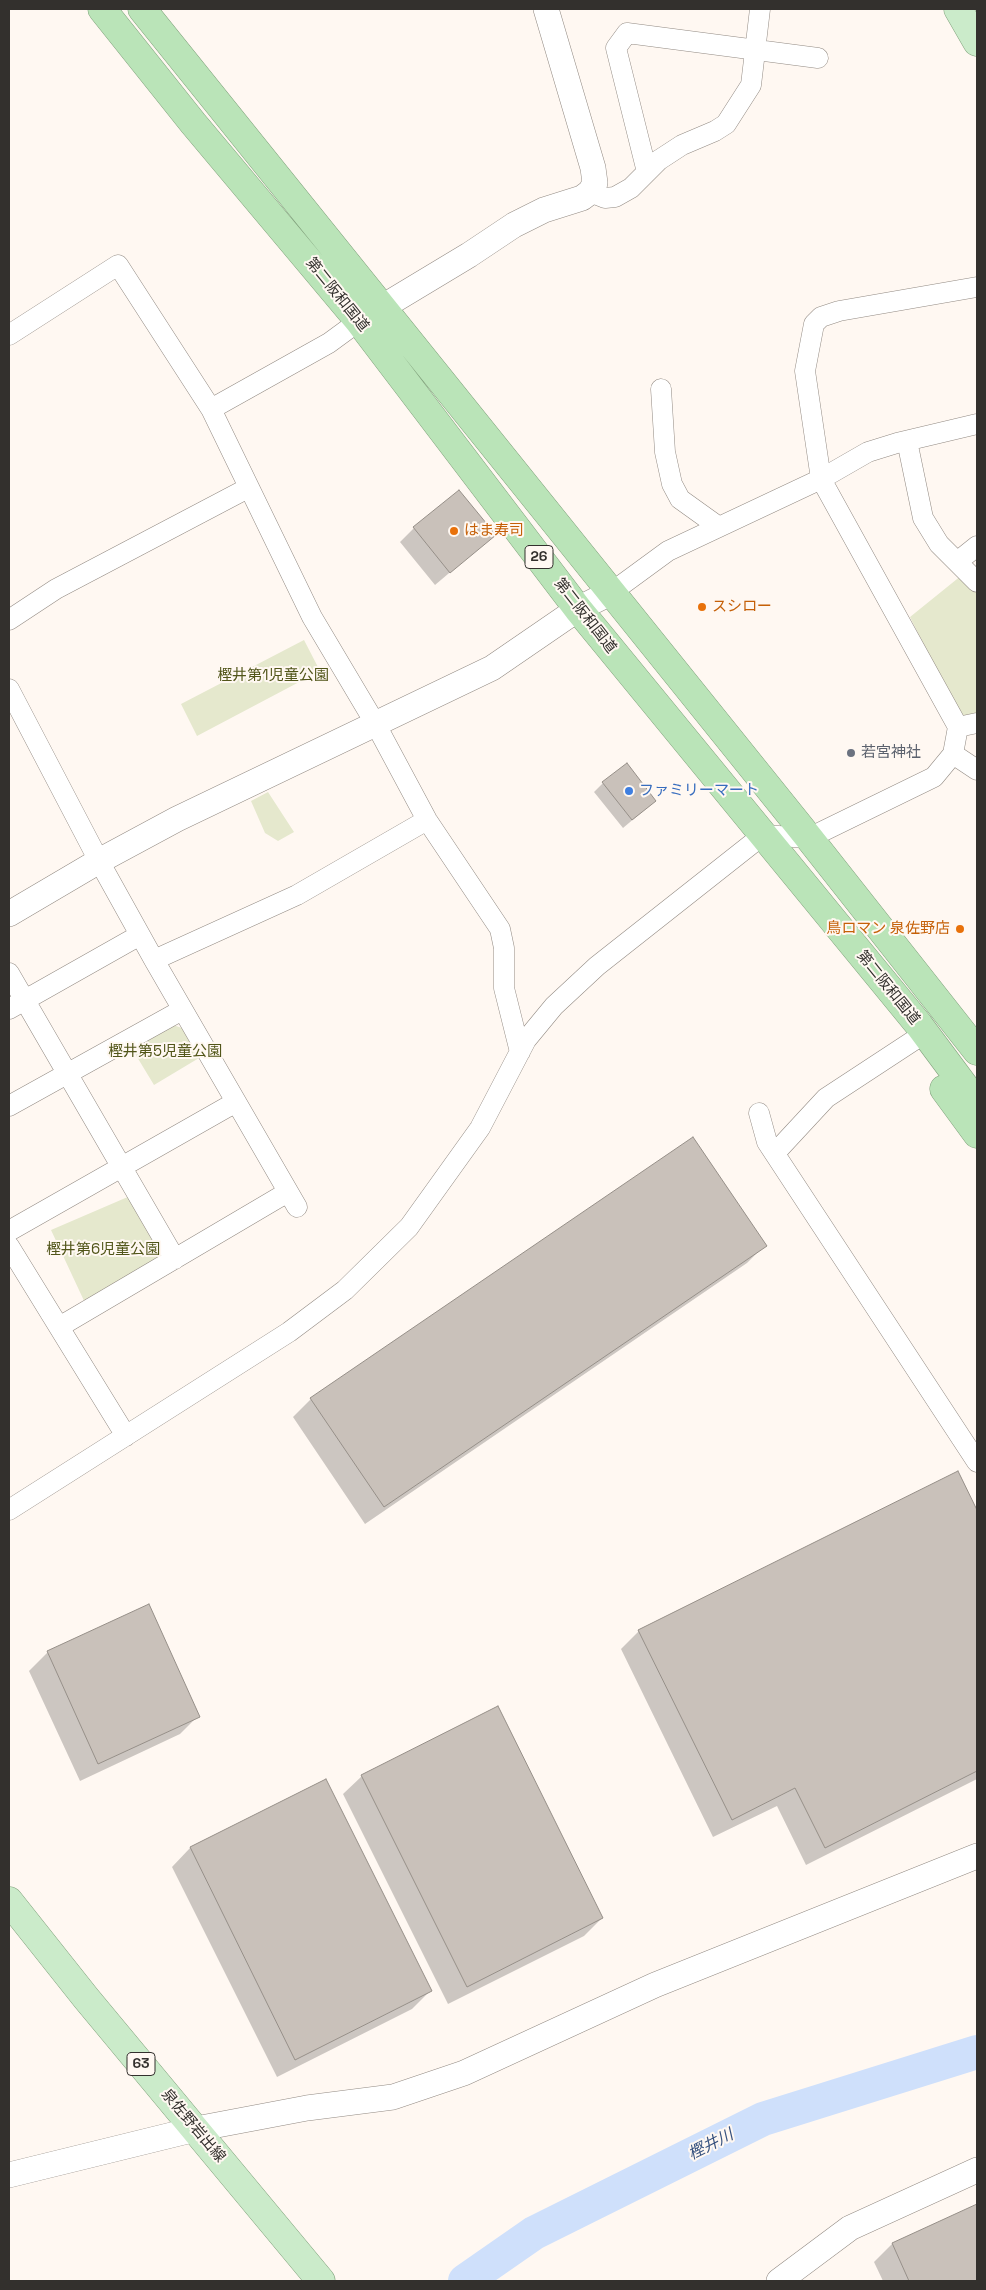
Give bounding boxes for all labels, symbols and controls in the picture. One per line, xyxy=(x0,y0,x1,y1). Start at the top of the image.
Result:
street label: 第二阪和国道 xyxy=(302,254,372,336)
place label: はま寿司 xyxy=(464,522,524,540)
marker: はま寿司 xyxy=(448,525,460,537)
road number: 26 xyxy=(525,546,553,568)
street label: 第二阪和国道 xyxy=(550,575,620,657)
place label: スシロー xyxy=(712,598,772,616)
marker: スシロー xyxy=(696,601,708,613)
park label: 樫井第1児童公園 xyxy=(217,667,329,685)
place label: 若宮神社 xyxy=(861,744,921,762)
marker: 若宮神社 xyxy=(845,747,857,759)
place label: ファミリーマート xyxy=(639,782,759,800)
marker: ファミリーマート xyxy=(623,785,635,797)
place label: 鳥ロマン 泉佐野店 xyxy=(826,920,950,938)
marker: 鳥ロマン 泉佐野店 xyxy=(954,923,966,935)
street label: 第二阪和国道 xyxy=(853,947,923,1029)
park label: 樫井第5児童公園 xyxy=(108,1043,222,1061)
park label: 樫井第6児童公園 xyxy=(46,1241,160,1259)
road number: 63 xyxy=(127,2052,155,2076)
street label: 泉佐野岩出線 xyxy=(157,2086,229,2166)
water label: 樫井川 xyxy=(685,2126,737,2164)

